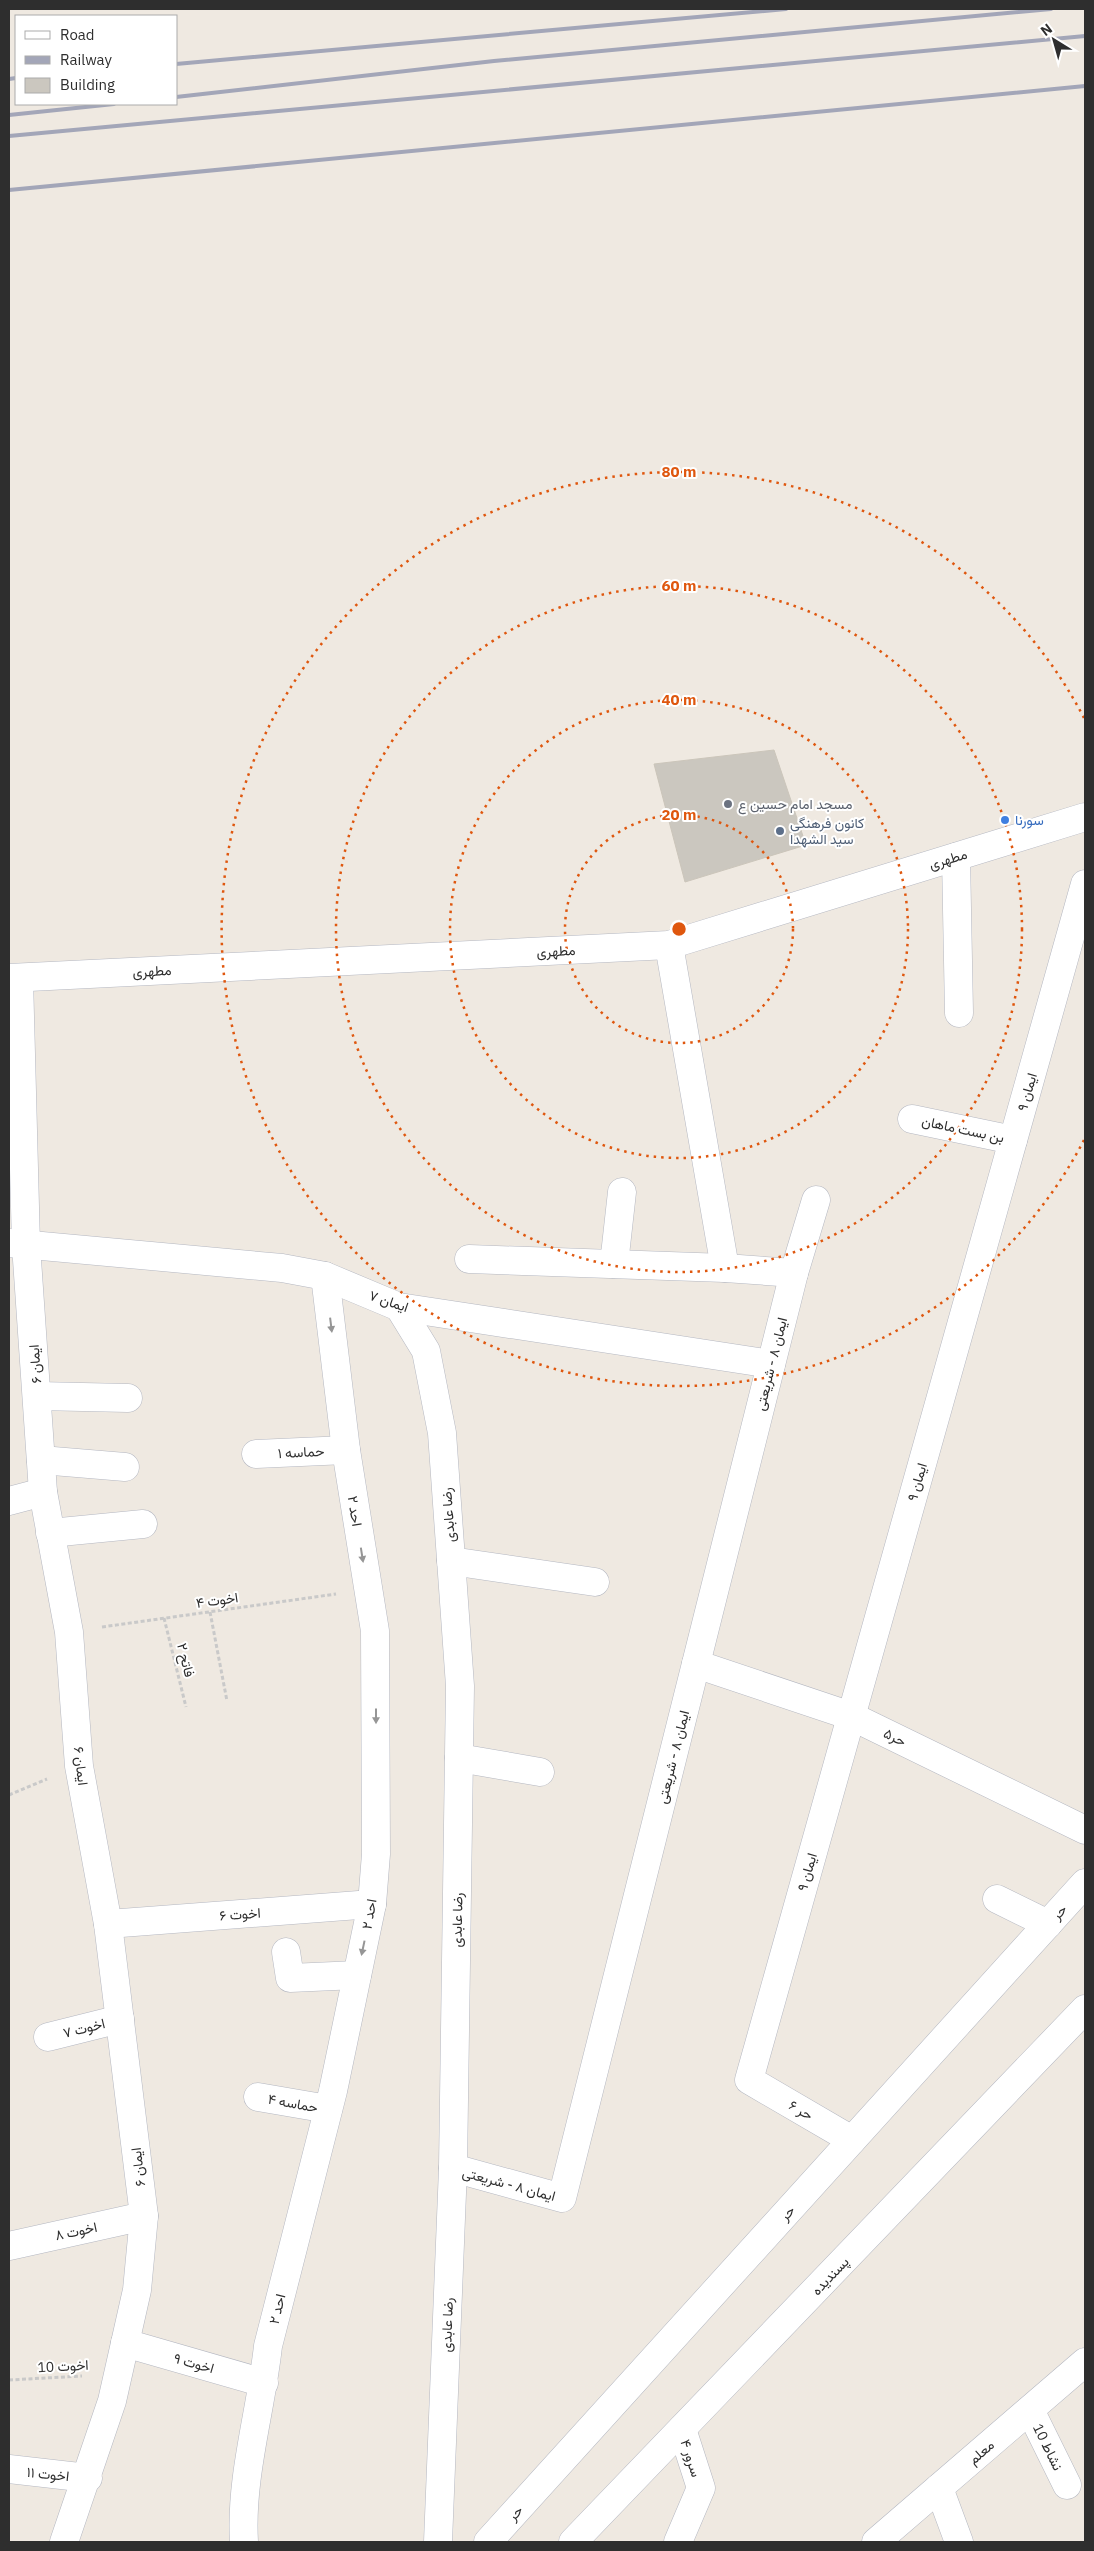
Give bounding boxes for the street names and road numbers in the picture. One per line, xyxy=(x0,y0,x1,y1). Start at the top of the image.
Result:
street label: مطهری xyxy=(927,845,969,873)
street label: مطهری xyxy=(536,941,576,961)
street label: مطهری xyxy=(132,961,172,981)
street label: ایمان ۹ xyxy=(1013,1071,1041,1113)
street label: بن بست ماهان xyxy=(920,1111,1006,1147)
street label: ایمان ۷ xyxy=(367,1286,411,1316)
street label: ایمان ۸ - شریعتی xyxy=(751,1316,791,1412)
street label: ایمان ۶ xyxy=(25,1344,45,1384)
street label: حماسه ۱ xyxy=(277,1442,325,1462)
street label: ایمان ۹ xyxy=(903,1461,931,1503)
street label: رضا عابدی xyxy=(437,1487,459,1543)
street label: احد ۲ xyxy=(344,1494,366,1528)
street label: اخوت ۴ xyxy=(195,1588,239,1612)
street label: فاتح ۲ xyxy=(171,1641,199,1679)
street label: ایمان ۸ - شریعتی xyxy=(653,1709,693,1805)
street label: حر۵ xyxy=(881,1724,909,1750)
street label: ایمان ۶ xyxy=(70,1746,92,1786)
street label: ایمان ۹ xyxy=(793,1851,821,1893)
street label: رضا عابدی xyxy=(448,1892,466,1948)
street label: احد ۲ xyxy=(357,1897,381,1931)
street label: حر xyxy=(1047,1900,1071,1924)
street label: اخوت ۶ xyxy=(219,1904,261,1924)
street label: اخوت ۷ xyxy=(61,2014,107,2042)
street label: حماسه ۴ xyxy=(266,2090,320,2116)
street label: حر ۶ xyxy=(786,2096,816,2124)
street label: ایمان ۶ xyxy=(127,2147,149,2187)
street label: ایمان ۸ - شریعتی xyxy=(461,2163,557,2205)
street label: حر xyxy=(775,2201,799,2225)
street label: اخوت ۸ xyxy=(53,2218,99,2244)
street label: پسندیده xyxy=(807,2253,853,2300)
street label: احد ۲ xyxy=(265,2292,289,2326)
street label: رضا عابدی xyxy=(437,2297,457,2353)
street label: اخوت ۹ xyxy=(172,2349,216,2377)
street label: اخوت 10 xyxy=(37,2356,89,2376)
street label: نشاط 10 xyxy=(1029,2421,1067,2473)
street label: معلم xyxy=(964,2436,998,2468)
street label: سرور ۴ xyxy=(676,2437,706,2479)
street label: اخوت ۱۱ xyxy=(26,2463,70,2485)
street label: حر xyxy=(503,2501,527,2525)

